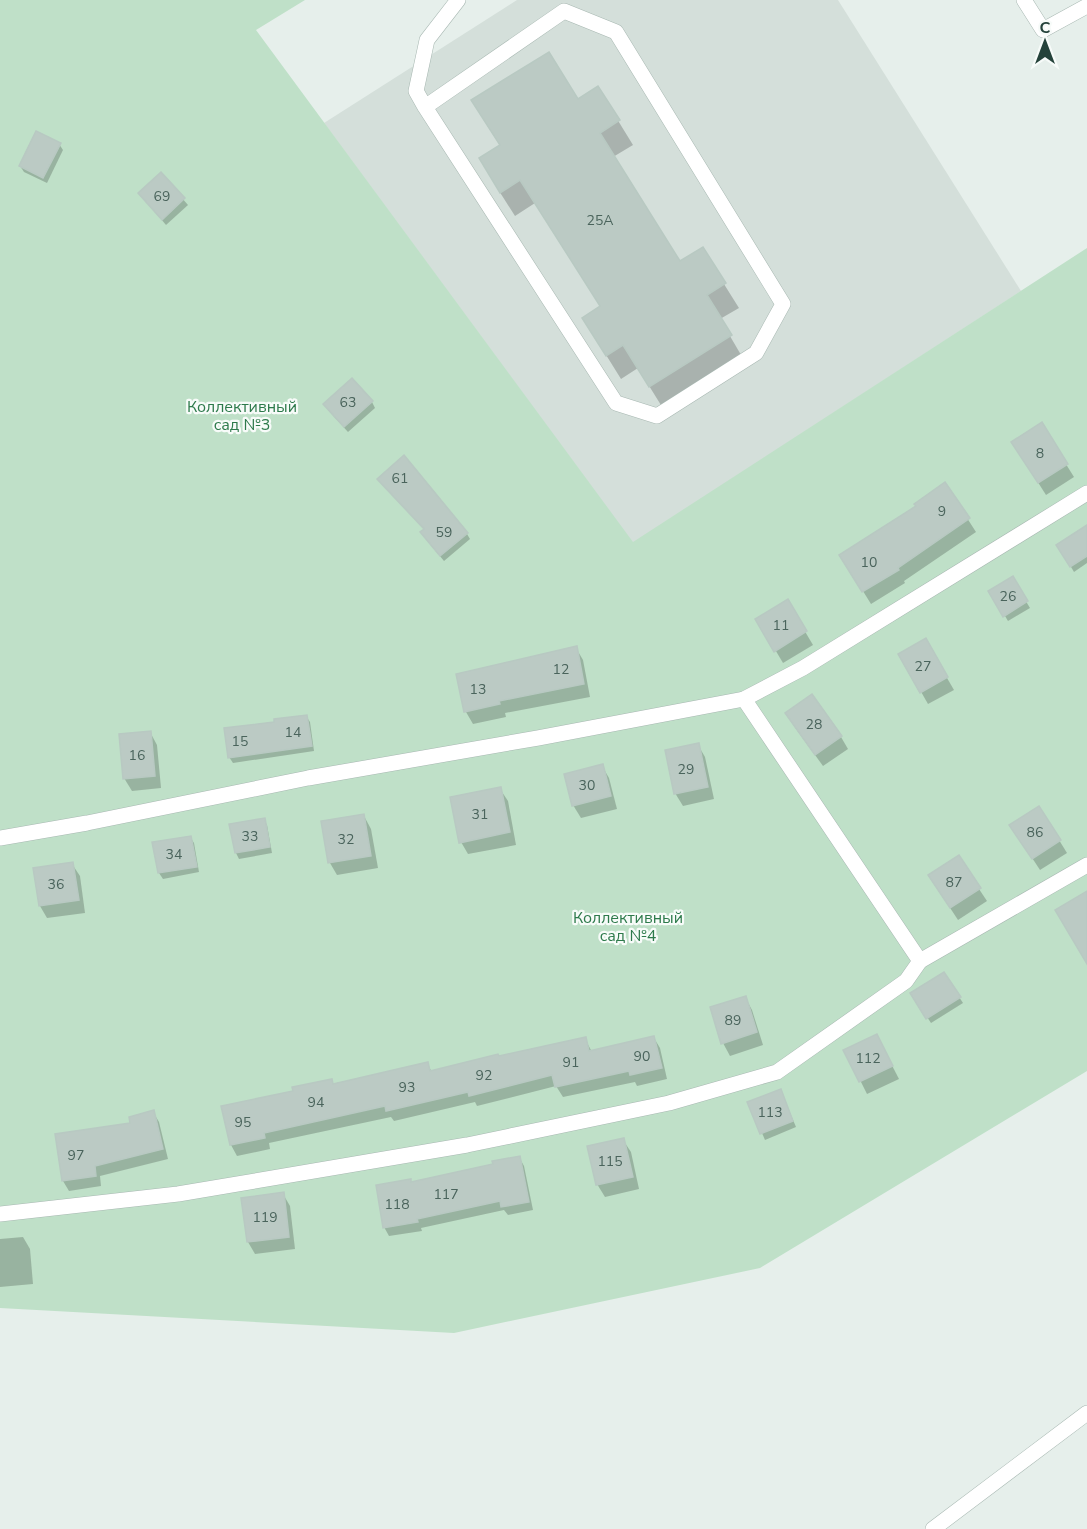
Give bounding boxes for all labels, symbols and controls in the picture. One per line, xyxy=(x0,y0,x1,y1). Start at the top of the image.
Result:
north arrow xyxy=(1015,12,1075,72)
text: С xyxy=(1040,17,1051,39)
house number: 69 xyxy=(154,187,170,206)
house number: 25А xyxy=(586,211,614,230)
house number: 63 xyxy=(340,393,356,412)
park label: Коллективный сад №3 xyxy=(187,396,297,436)
house number: 8 xyxy=(1036,444,1044,463)
house number: 61 xyxy=(392,469,408,488)
house number: 9 xyxy=(938,502,946,521)
house number: 59 xyxy=(436,523,452,542)
house number: 10 xyxy=(861,553,877,572)
house number: 26 xyxy=(1000,587,1016,606)
house number: 11 xyxy=(773,616,789,635)
house number: 27 xyxy=(915,657,931,676)
house number: 12 xyxy=(553,660,569,679)
house number: 13 xyxy=(470,680,486,699)
house number: 28 xyxy=(806,715,822,734)
house number: 14 xyxy=(285,723,301,742)
house number: 15 xyxy=(232,732,248,751)
house number: 16 xyxy=(129,746,145,765)
house number: 29 xyxy=(678,760,694,779)
house number: 30 xyxy=(579,776,595,795)
house number: 31 xyxy=(472,805,488,824)
house number: 86 xyxy=(1027,823,1043,842)
house number: 33 xyxy=(242,827,258,846)
house number: 32 xyxy=(338,830,354,849)
house number: 34 xyxy=(166,845,182,864)
house number: 87 xyxy=(946,873,962,892)
house number: 36 xyxy=(48,875,64,894)
park label: Коллективный сад №4 xyxy=(573,907,683,947)
house number: 89 xyxy=(725,1011,741,1030)
house number: 90 xyxy=(634,1047,650,1066)
house number: 112 xyxy=(855,1049,881,1068)
house number: 91 xyxy=(563,1053,579,1072)
house number: 92 xyxy=(476,1066,492,1085)
house number: 93 xyxy=(399,1078,415,1097)
house number: 94 xyxy=(308,1093,324,1112)
house number: 113 xyxy=(757,1103,783,1122)
house number: 95 xyxy=(235,1113,251,1132)
house number: 97 xyxy=(68,1146,84,1165)
house number: 115 xyxy=(597,1152,623,1171)
house number: 117 xyxy=(433,1185,459,1204)
house number: 118 xyxy=(384,1195,410,1214)
house number: 119 xyxy=(252,1208,278,1227)

